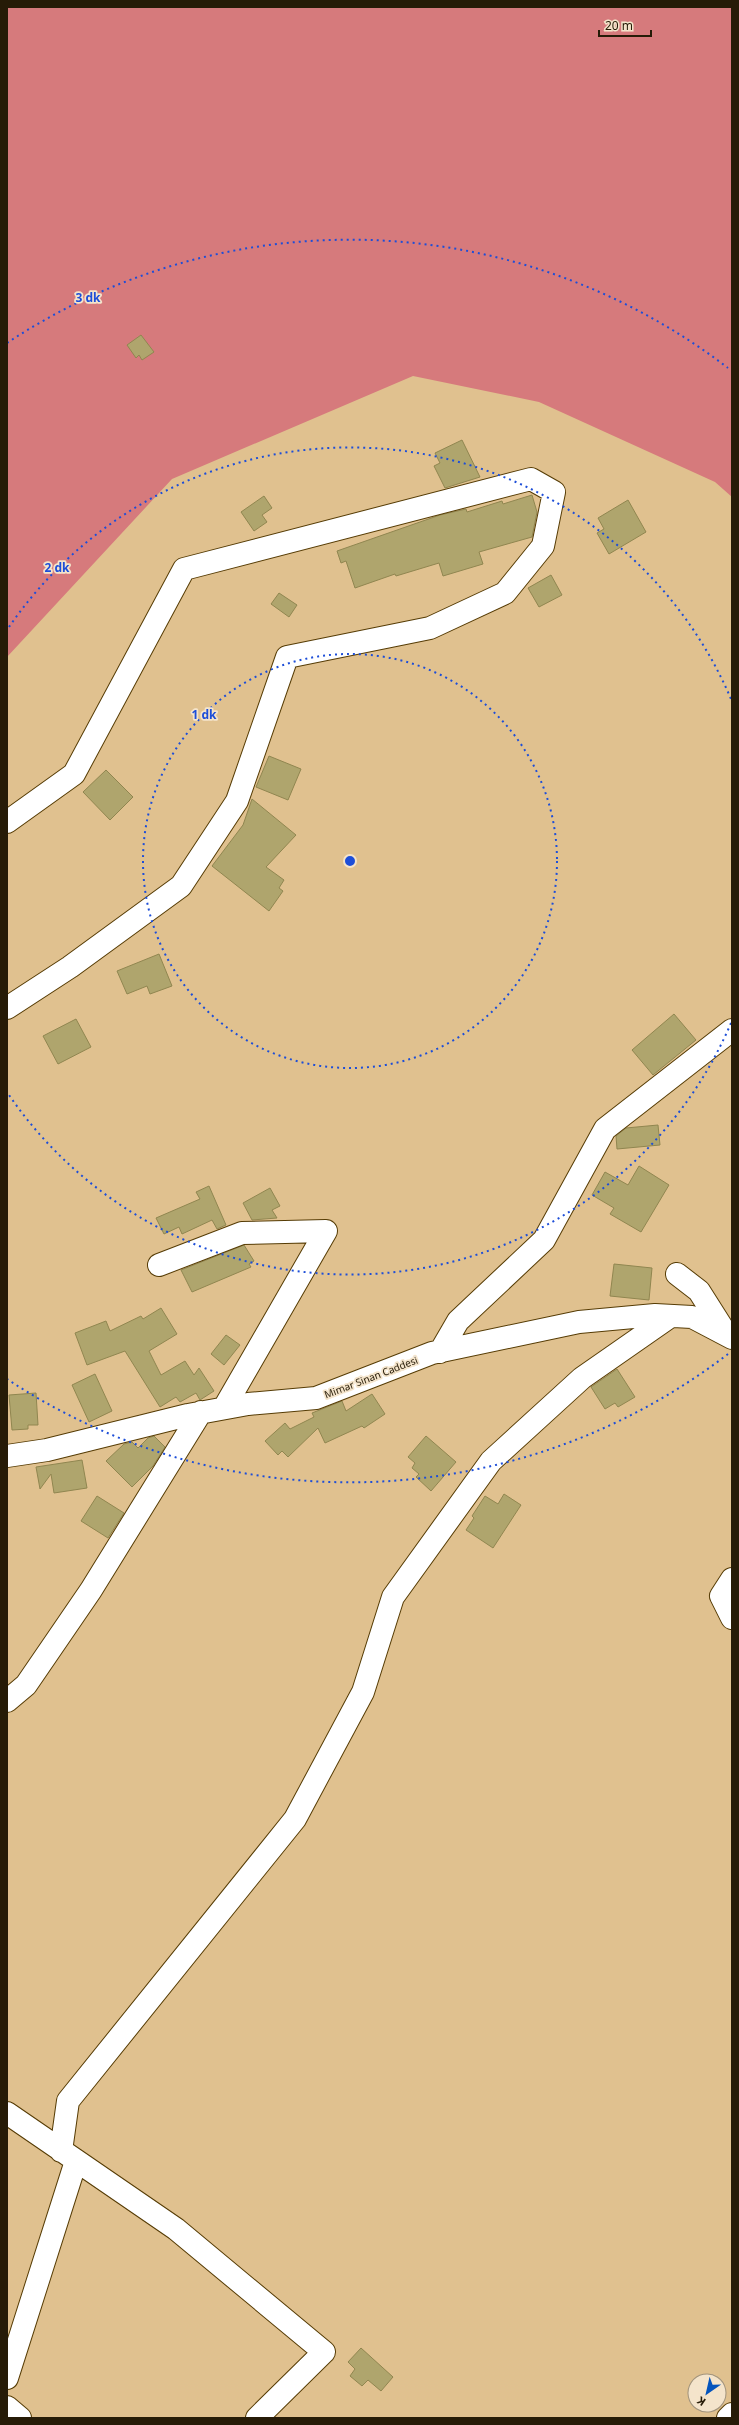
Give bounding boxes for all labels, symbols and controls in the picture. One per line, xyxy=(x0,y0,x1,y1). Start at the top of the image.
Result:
scale bar xyxy=(599,12,651,38)
text: 20 m xyxy=(605,17,633,34)
text: 3 dk xyxy=(75,289,101,306)
text: 2 dk xyxy=(44,559,70,576)
text: 1 dk xyxy=(191,706,217,723)
centre of rings xyxy=(343,854,357,868)
street label: Mimar Sinan Caddesi xyxy=(322,1353,420,1401)
north arrow xyxy=(687,2373,727,2413)
text: K xyxy=(693,2393,708,2410)

